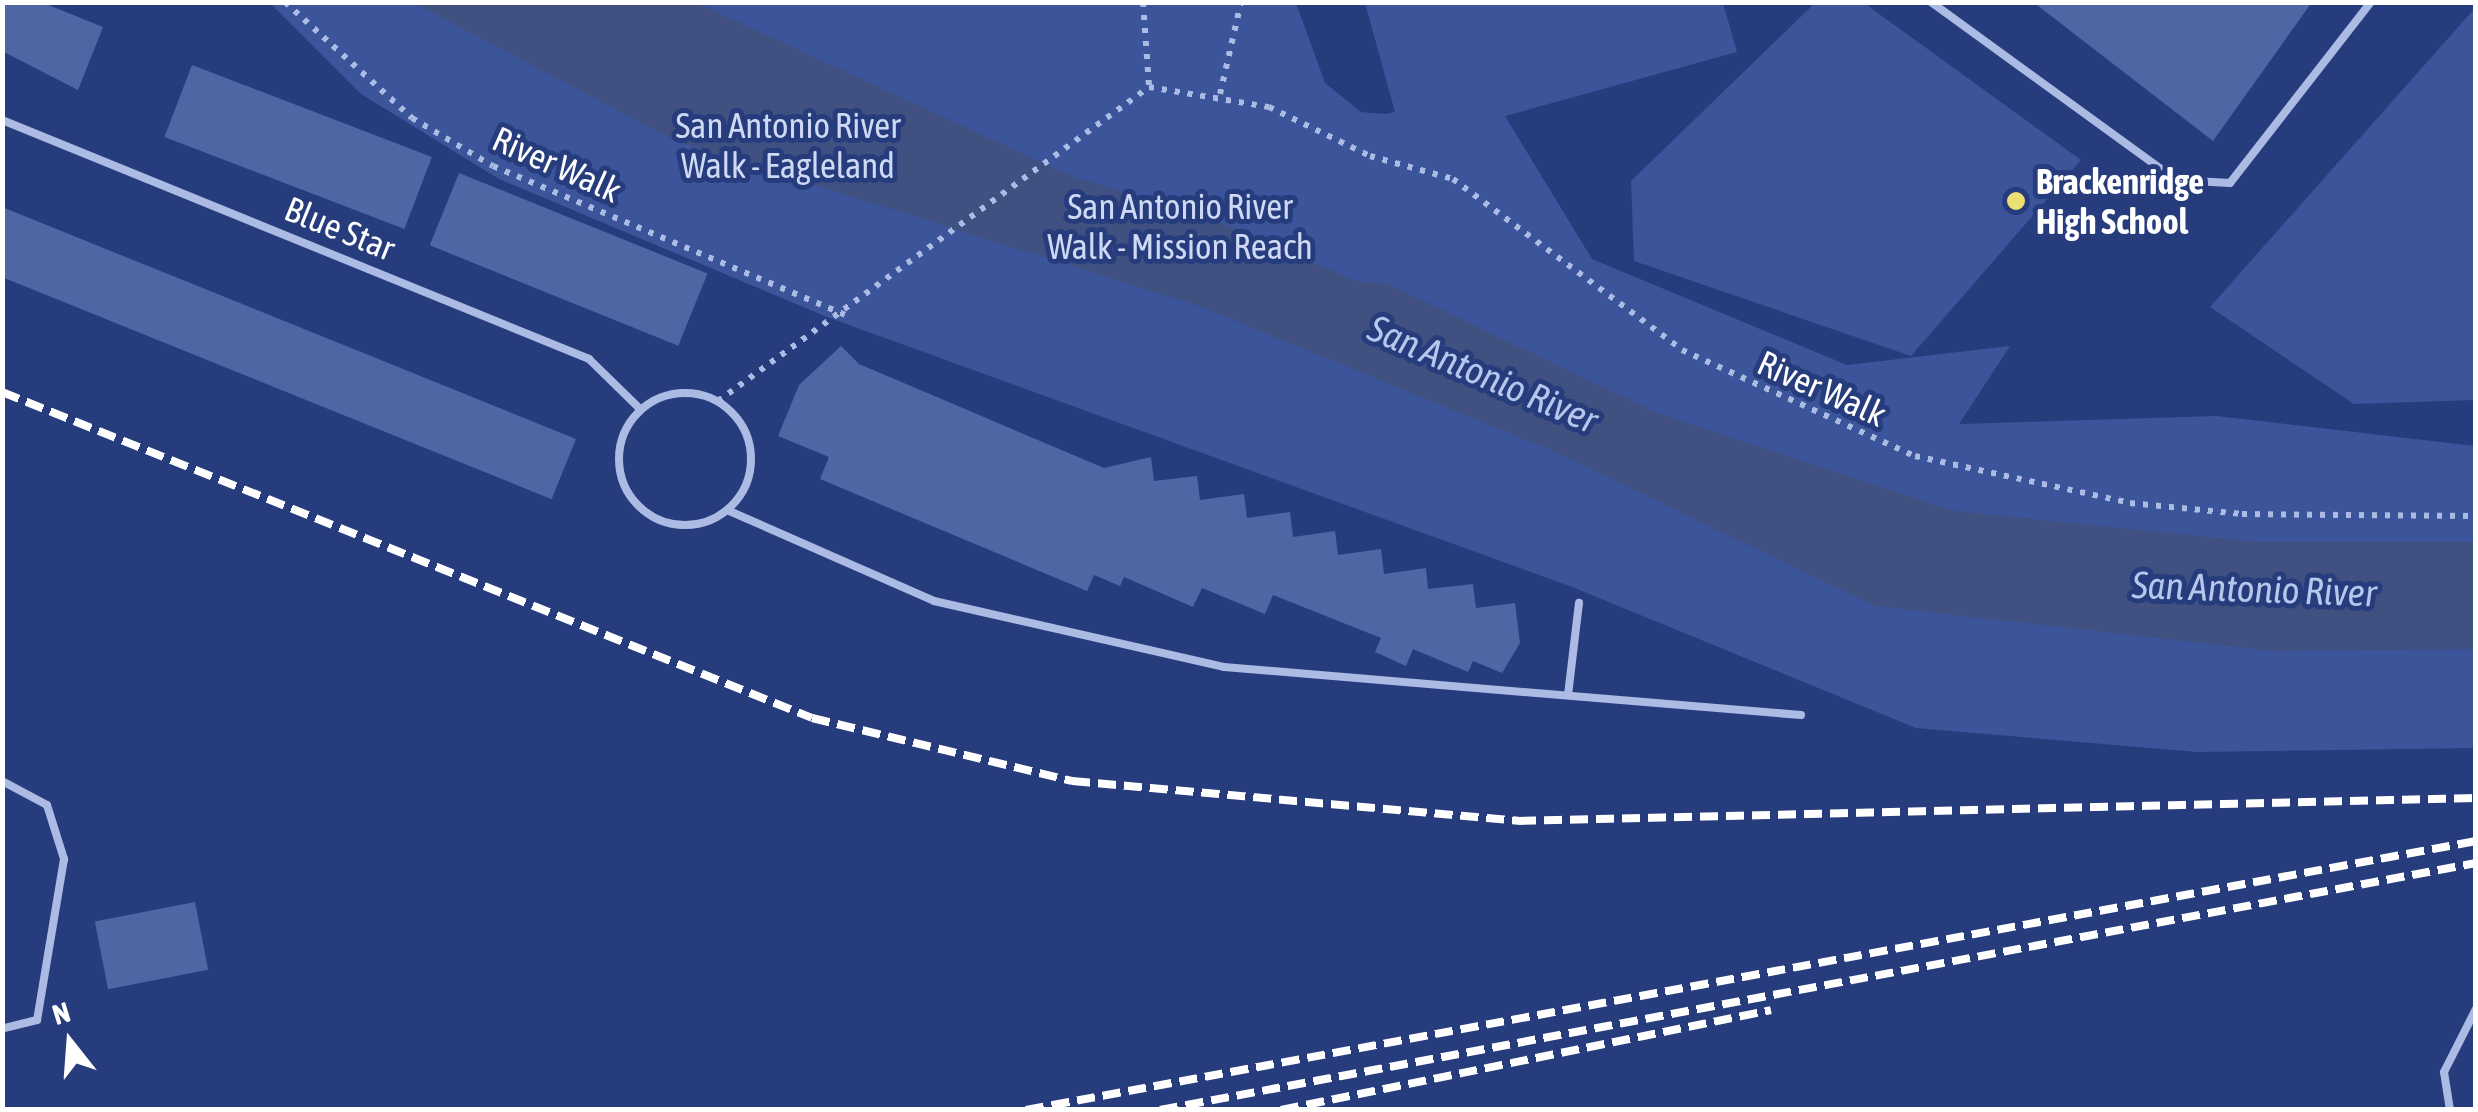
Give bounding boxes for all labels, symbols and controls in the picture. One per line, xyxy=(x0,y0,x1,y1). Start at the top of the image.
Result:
park label: San Antonio River Walk - Eagleland xyxy=(675,104,901,186)
street label: River Walk xyxy=(486,117,628,211)
place label: Brackenridge High School xyxy=(2036,160,2204,242)
park label: San Antonio River Walk - Mission Reach xyxy=(1047,185,1313,267)
street label: Blue Star xyxy=(279,187,401,269)
marker: Brackenridge High School xyxy=(2005,190,2027,212)
water label: San Antonio River xyxy=(1362,305,1604,443)
street label: River Walk xyxy=(1751,341,1893,435)
water label: San Antonio River xyxy=(2131,562,2377,616)
north arrow xyxy=(20,992,120,1092)
text: N xyxy=(49,996,74,1031)

